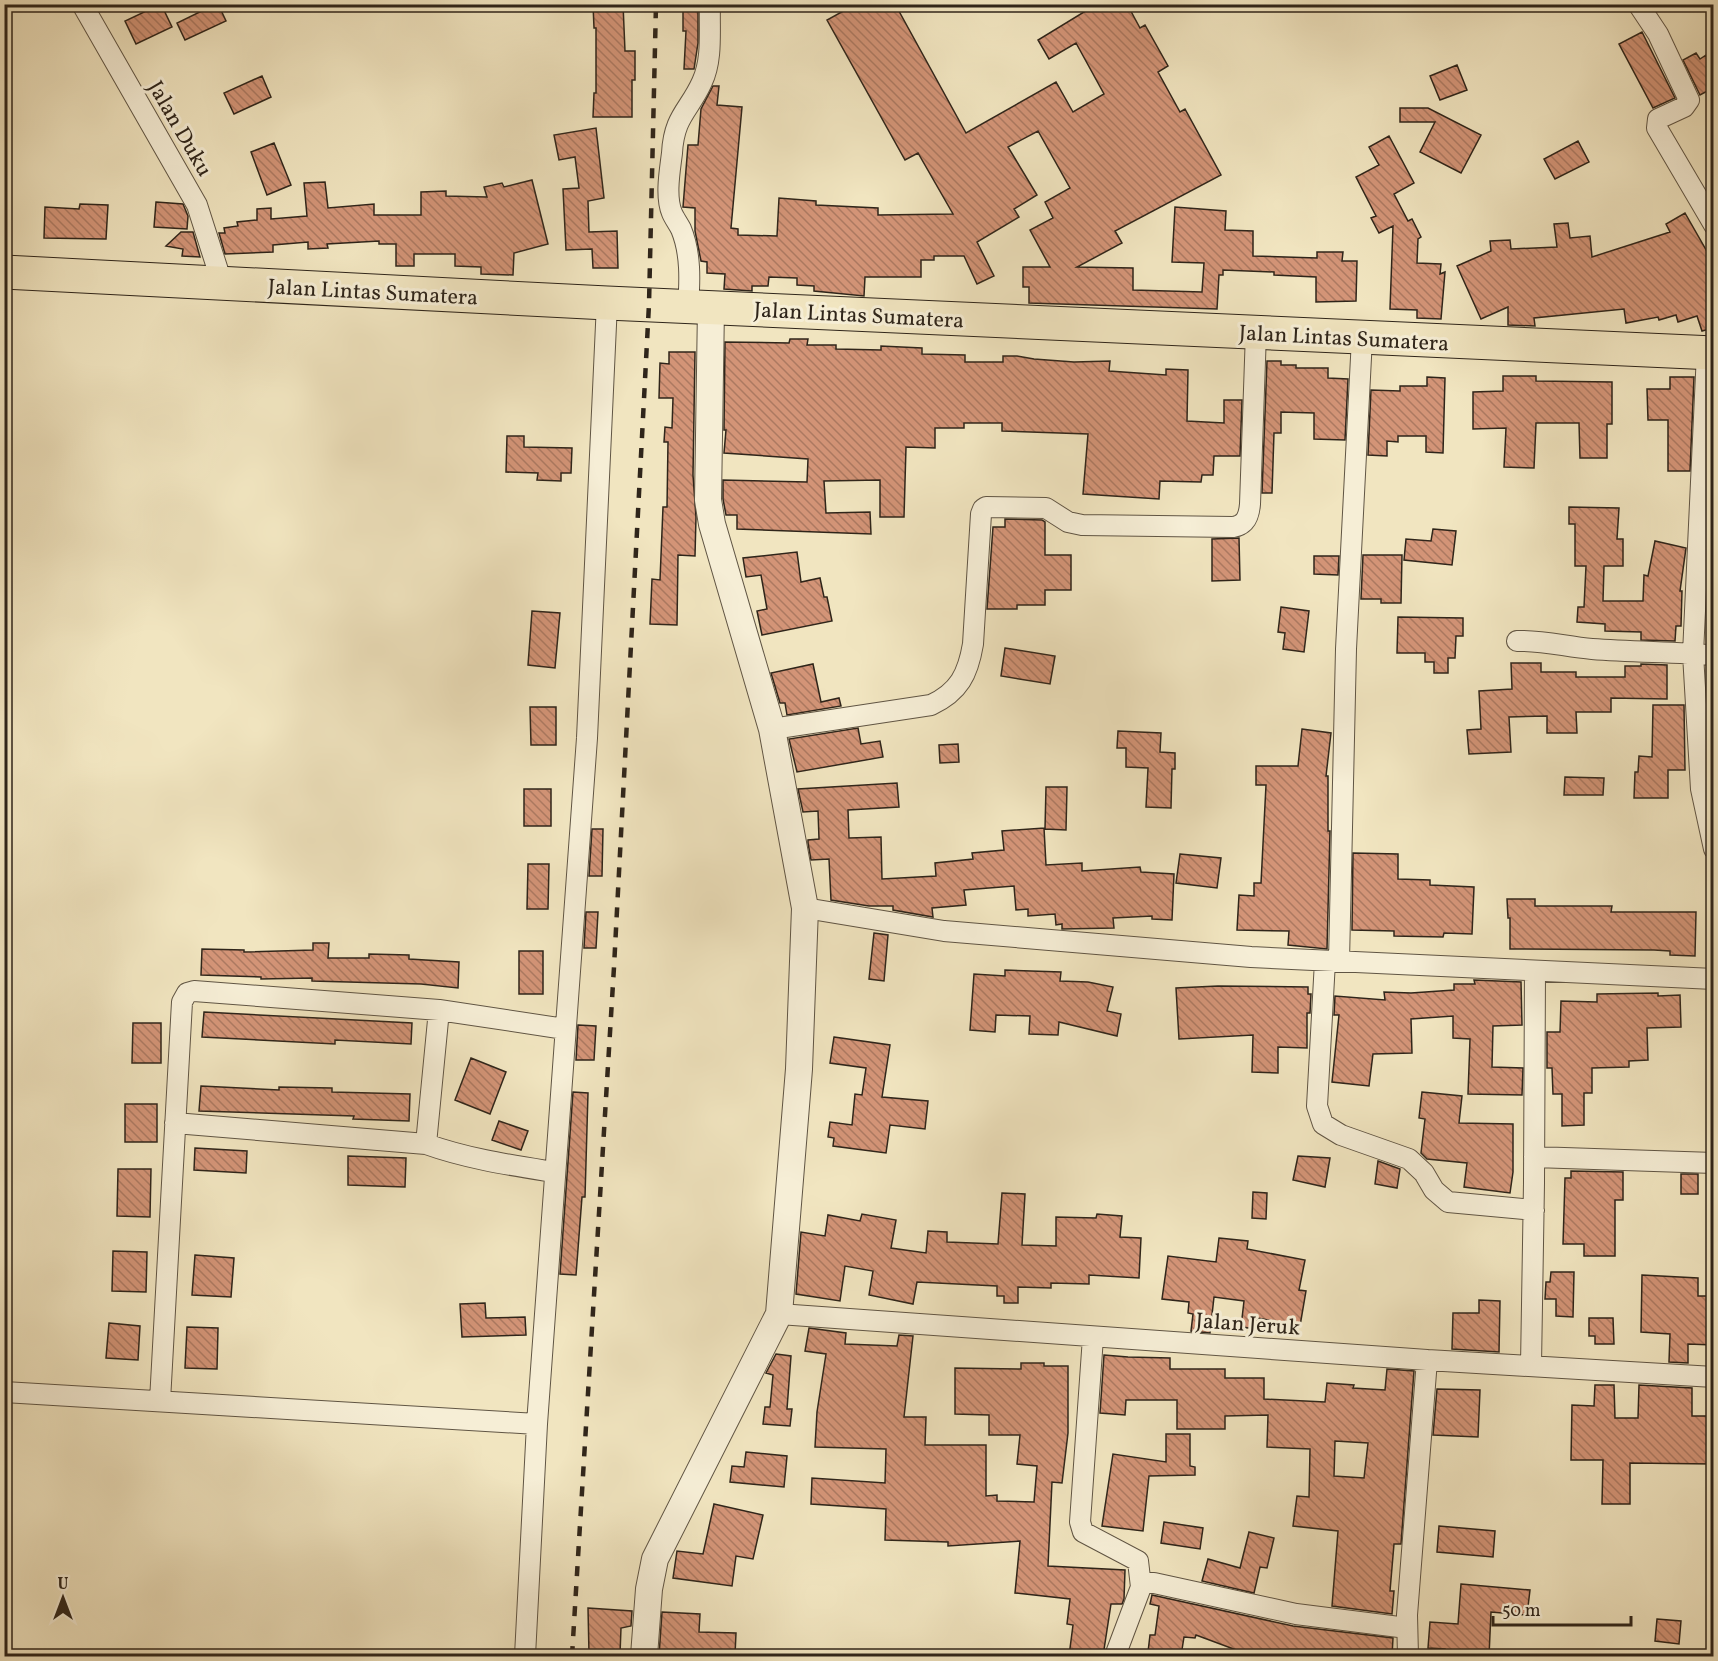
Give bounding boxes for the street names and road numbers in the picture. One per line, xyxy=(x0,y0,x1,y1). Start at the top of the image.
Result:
street label: Jalan Duku xyxy=(139,76,219,183)
street label: Jalan Lintas Sumatera xyxy=(267,273,479,314)
street label: Jalan Lintas Sumatera xyxy=(753,296,965,337)
street label: Jalan Lintas Sumatera xyxy=(1238,319,1450,360)
street label: Jalan Jeruk xyxy=(1195,1306,1301,1345)

